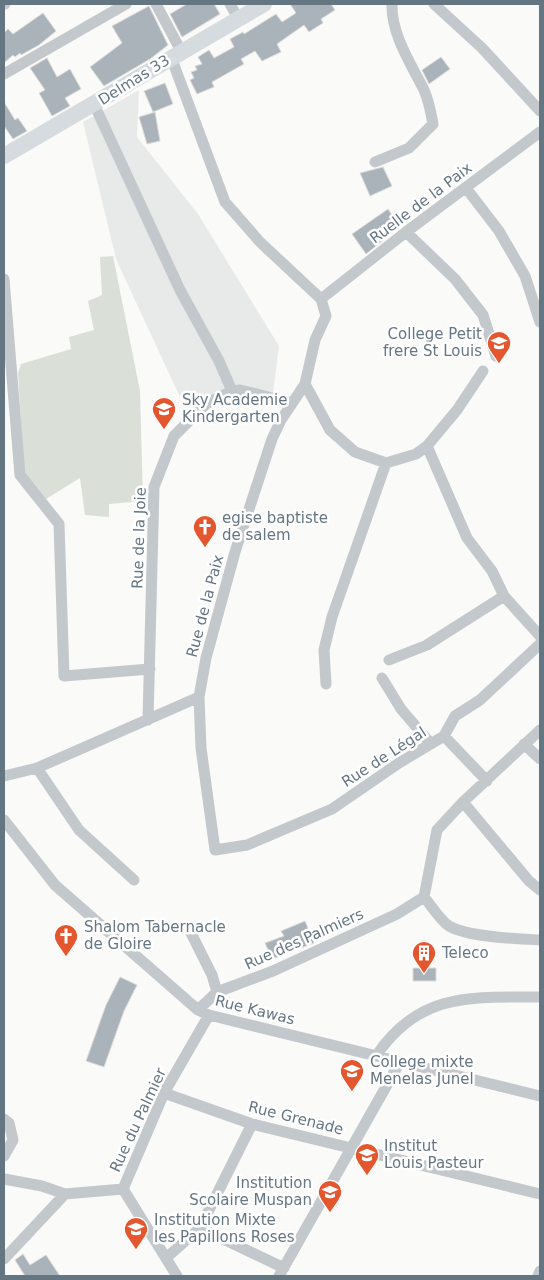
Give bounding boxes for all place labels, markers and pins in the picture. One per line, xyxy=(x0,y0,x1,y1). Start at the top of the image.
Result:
place label: College Petit frere St Louis xyxy=(383,325,482,360)
school or university icon: College Petit frere St Louis xyxy=(486,330,512,364)
place label: Sky Academie Kindergarten xyxy=(182,391,288,426)
school or university icon: Sky Academie Kindergarten xyxy=(151,396,177,430)
place label: egise baptiste de salem xyxy=(222,509,328,544)
church icon: egise baptiste de salem xyxy=(192,514,218,548)
place label: Shalom Tabernacle de Gloire xyxy=(84,918,226,953)
church icon: Shalom Tabernacle de Gloire xyxy=(53,923,79,957)
building icon: Teleco xyxy=(411,940,437,974)
place label: Teleco xyxy=(441,944,489,962)
place label: College mixte Menelas Junel xyxy=(370,1053,474,1088)
school or university icon: College mixte Menelas Junel xyxy=(339,1058,365,1092)
place label: Institut Louis Pasteur xyxy=(384,1137,485,1172)
school or university icon: Institut Louis Pasteur xyxy=(354,1142,380,1176)
place label: Institution Scolaire Muspan xyxy=(189,1174,312,1209)
school or university icon: Institution Scolaire Muspan xyxy=(317,1179,343,1213)
place label: Institution Mixte les Papillons Roses xyxy=(154,1211,295,1246)
school or university icon: Institution Mixte les Papillons Roses xyxy=(123,1216,149,1250)

